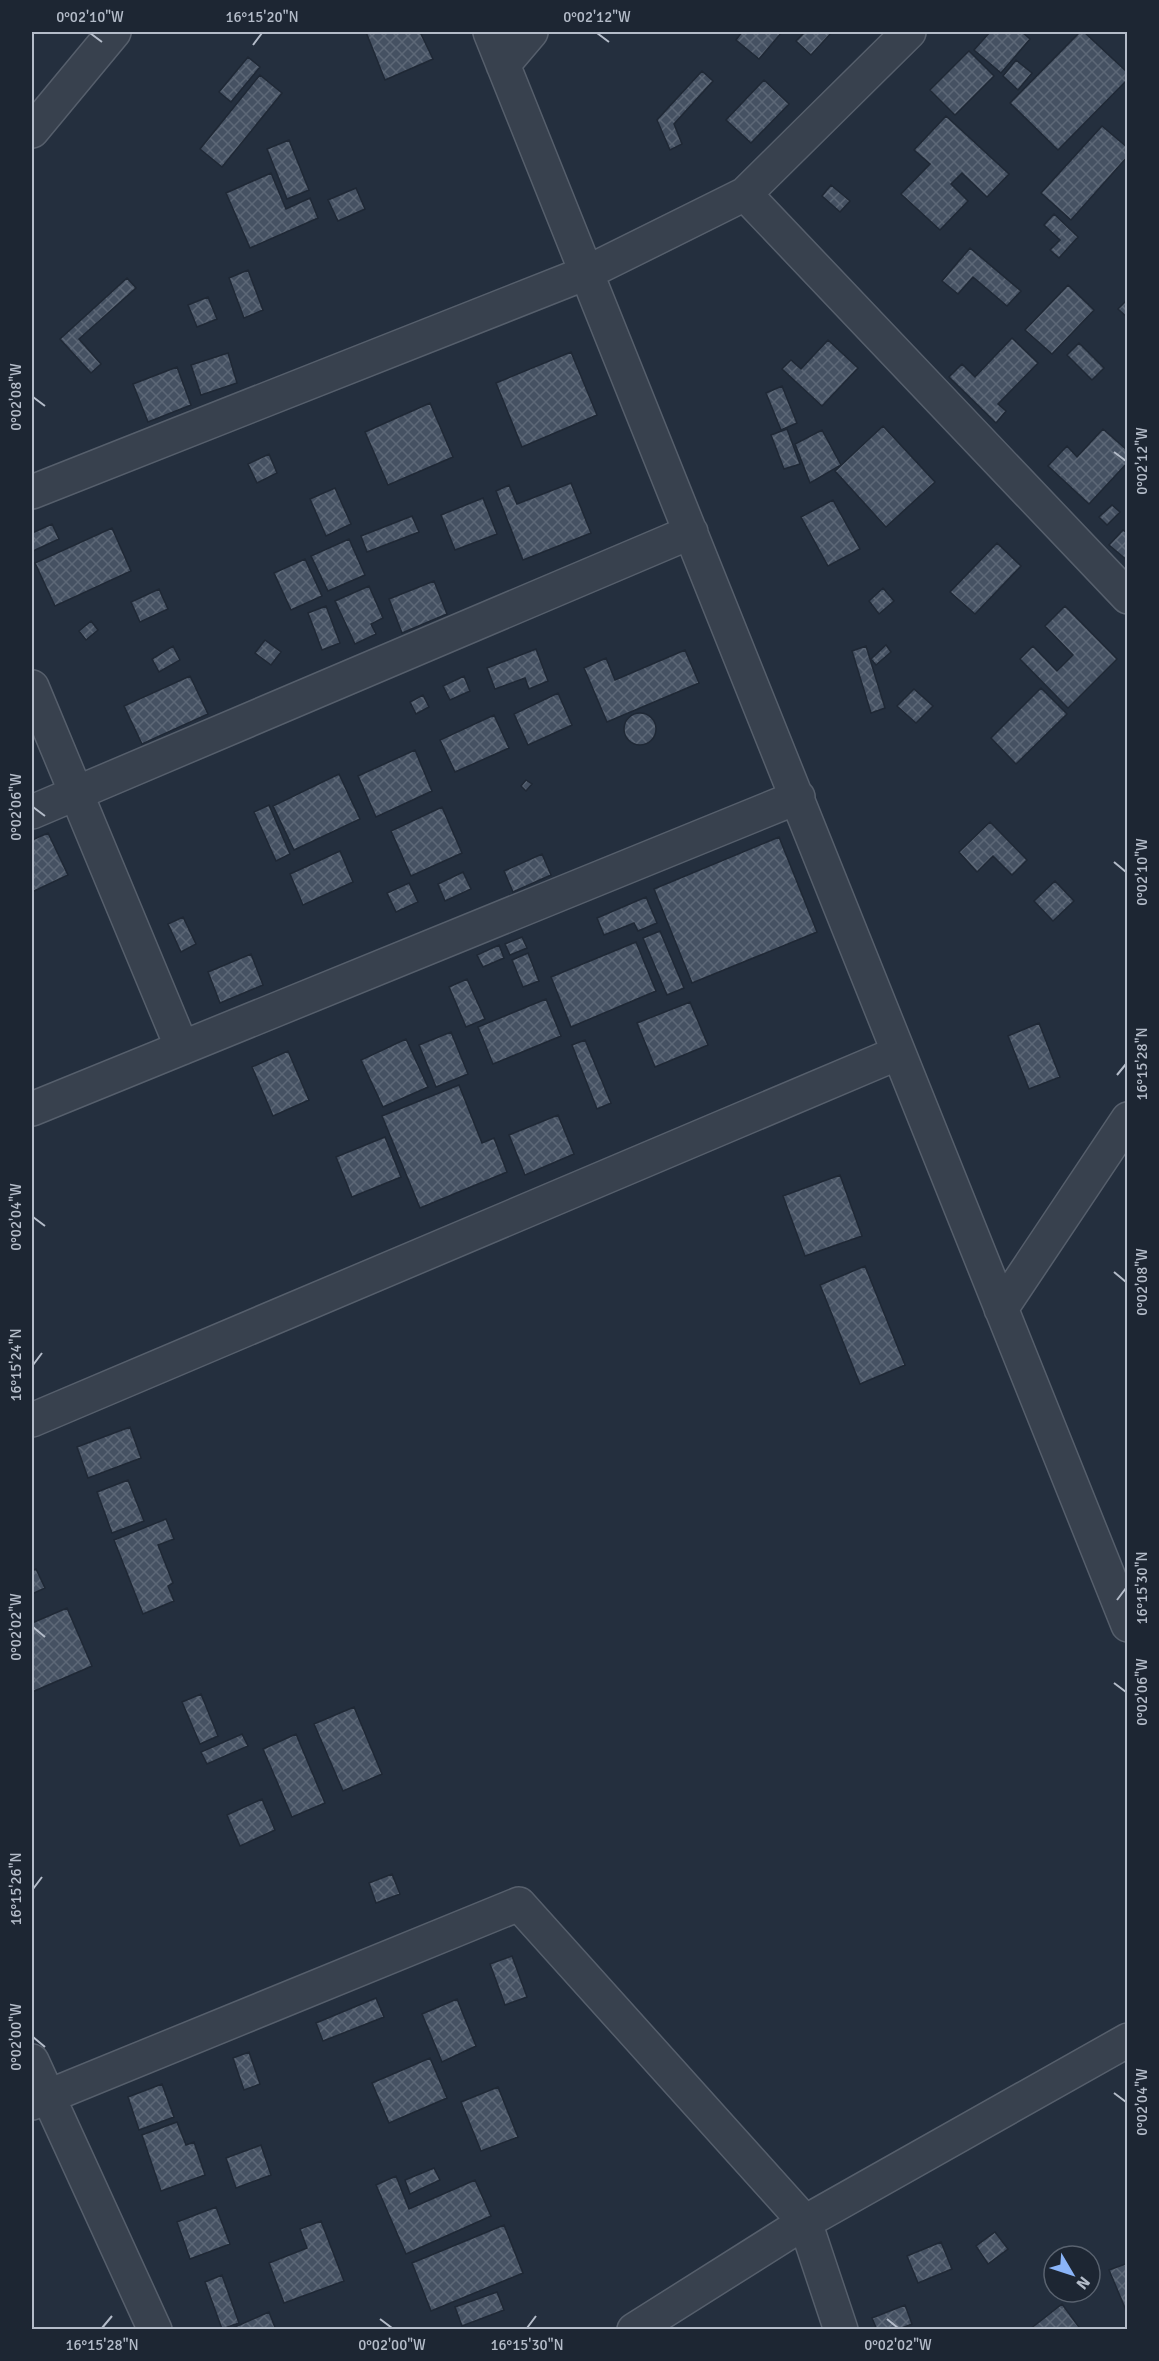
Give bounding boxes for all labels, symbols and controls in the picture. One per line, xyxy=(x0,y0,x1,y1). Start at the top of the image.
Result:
text: 0°02'10"W xyxy=(56,8,124,26)
text: 16°15'20"N xyxy=(225,8,299,26)
text: 0°02'12"W xyxy=(563,8,631,26)
text: 0°02'08"W xyxy=(7,363,25,431)
text: 0°02'12"W xyxy=(1133,427,1151,495)
text: 0°02'06"W xyxy=(7,773,25,841)
text: 0°02'10"W xyxy=(1133,838,1151,906)
text: 16°15'28"N xyxy=(1133,1027,1151,1101)
text: 0°02'04"W xyxy=(7,1183,25,1251)
text: 0°02'08"W xyxy=(1133,1248,1151,1316)
text: 16°15'24"N xyxy=(7,1328,25,1402)
text: 16°15'30"N xyxy=(1133,1551,1151,1625)
text: 0°02'02"W xyxy=(7,1593,25,1661)
text: 0°02'06"W xyxy=(1133,1658,1151,1726)
text: 16°15'26"N xyxy=(7,1852,25,1926)
text: 0°02'00"W xyxy=(7,2003,25,2071)
text: 0°02'04"W xyxy=(1133,2068,1151,2136)
north arrow xyxy=(1042,2244,1102,2304)
text: N xyxy=(1072,2272,1094,2293)
text: 16°15'28"N xyxy=(65,2336,139,2354)
text: 0°02'00"W xyxy=(358,2336,426,2354)
text: 16°15'30"N xyxy=(490,2336,564,2354)
text: 0°02'02"W xyxy=(864,2336,932,2354)

